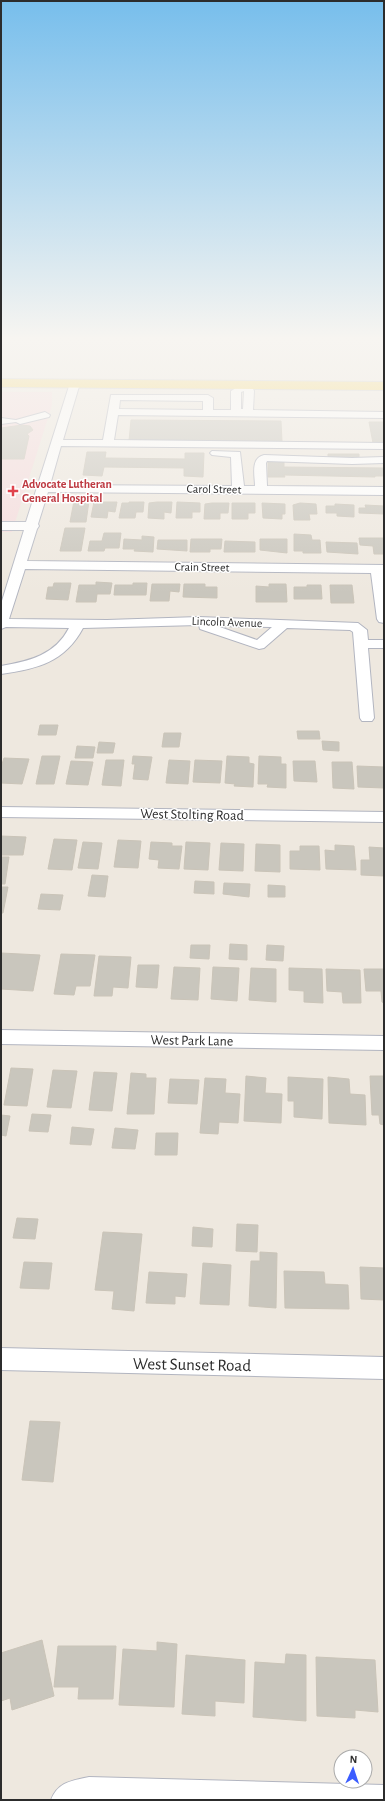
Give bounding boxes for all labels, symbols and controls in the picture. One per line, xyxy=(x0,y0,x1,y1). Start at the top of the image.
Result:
place label: Advocate Lutheran General Hospital xyxy=(22,478,112,504)
street label: Carol Street xyxy=(187,483,242,495)
marker: Advocate Lutheran General Hospital xyxy=(7,485,19,497)
street label: Crain Street xyxy=(175,561,230,573)
street label: Lincoln Avenue xyxy=(191,615,263,629)
street label: West Stolting Road xyxy=(140,807,244,823)
street label: West Park Lane xyxy=(151,1033,233,1049)
street label: West Sunset Road xyxy=(133,1355,251,1374)
north arrow xyxy=(333,1749,373,1789)
text: N xyxy=(349,1754,358,1765)

